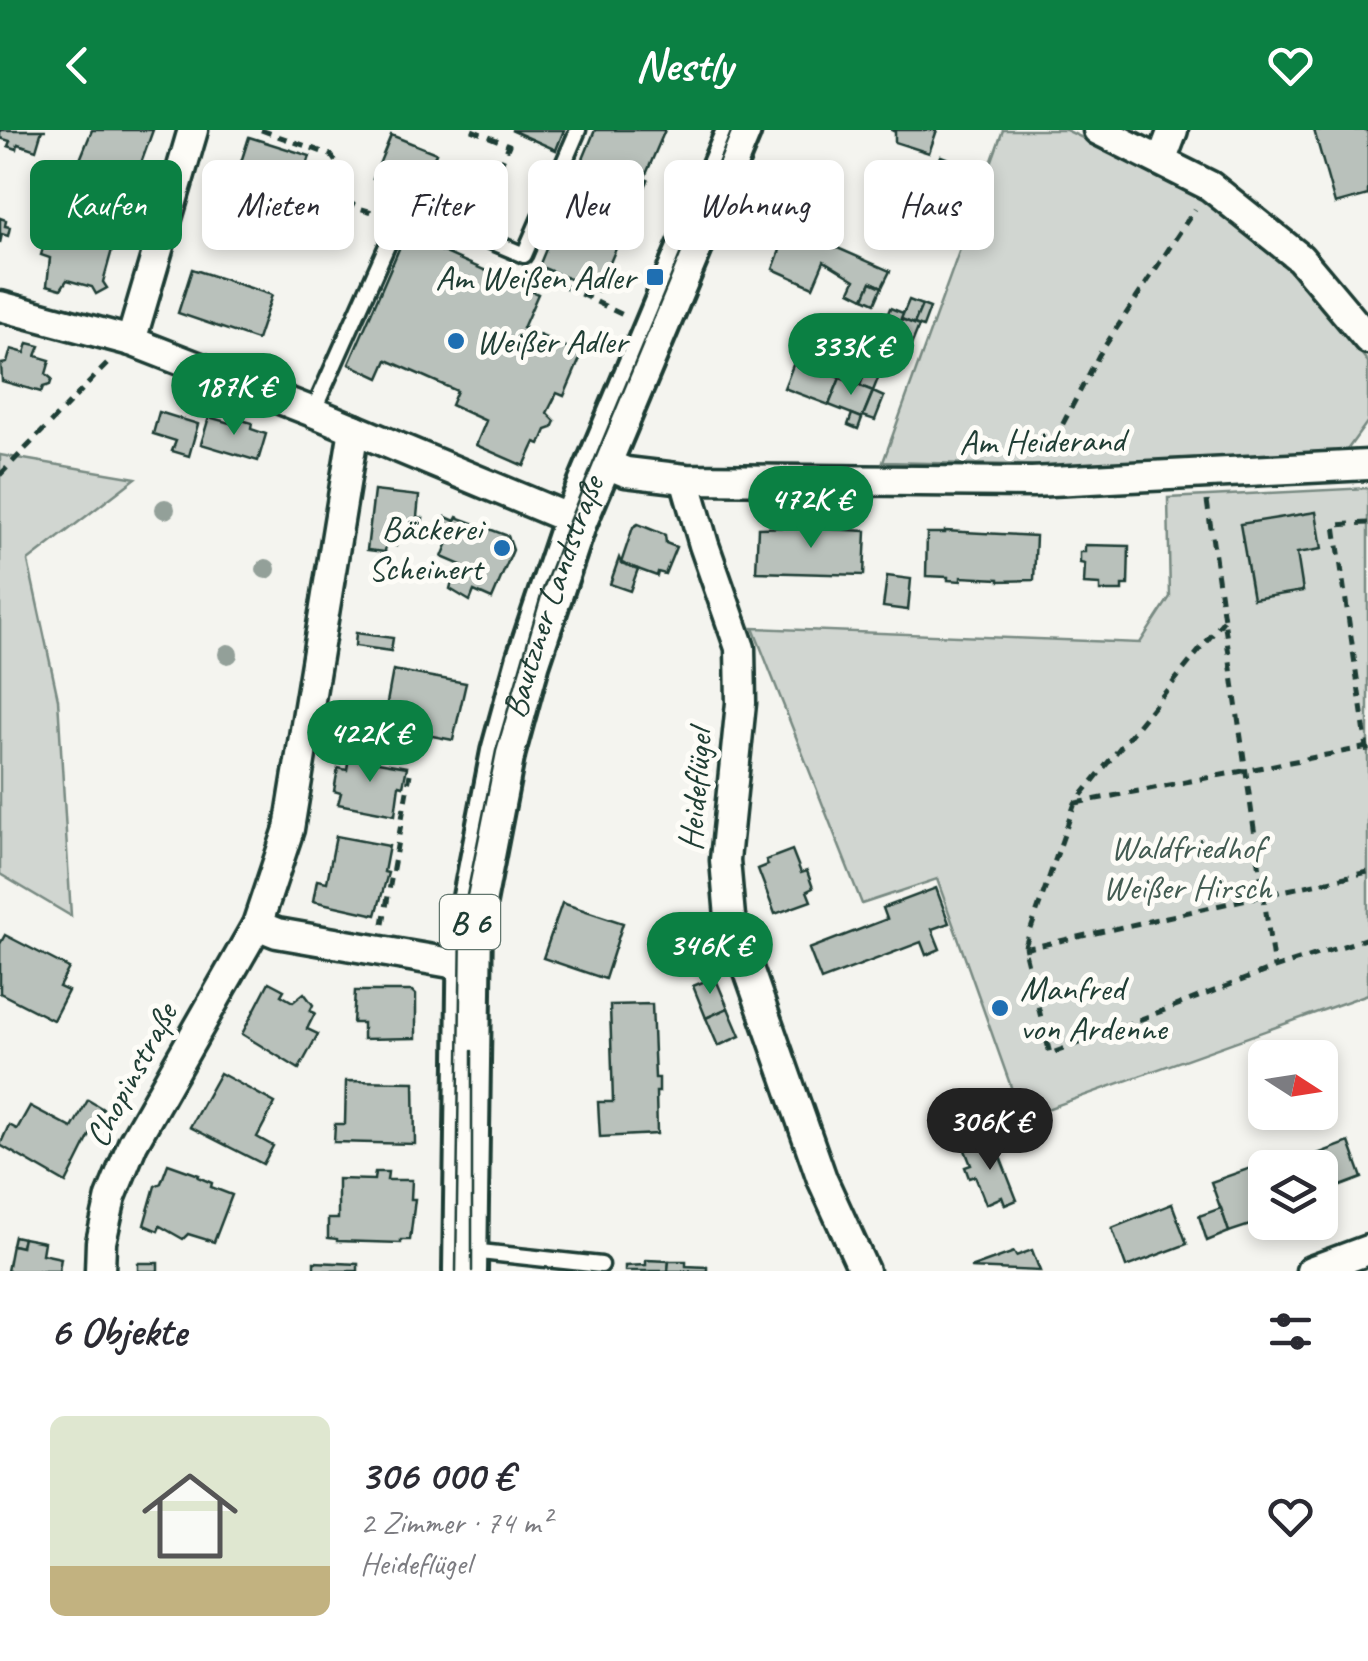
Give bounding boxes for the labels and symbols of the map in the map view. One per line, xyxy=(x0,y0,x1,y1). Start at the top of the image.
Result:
place label: Am Weißen Adler xyxy=(435,255,638,300)
marker: Am Weißen Adler xyxy=(644,266,666,288)
pin: 333K € xyxy=(770,313,932,398)
place label: Weißer Adler xyxy=(476,319,630,364)
marker: Weißer Adler xyxy=(445,330,467,352)
pin: 187K € xyxy=(153,353,315,438)
street label: Am Heiderand xyxy=(959,417,1131,465)
street label: Bautzner Landstraße xyxy=(491,466,615,723)
pin: 472K € xyxy=(730,466,892,551)
place label: Bäckerei Scheinert xyxy=(368,506,486,591)
marker: Bäckerei Scheinert xyxy=(491,537,513,559)
pin: 422K € xyxy=(289,700,451,785)
street label: Heideflügel xyxy=(667,721,723,852)
park label: Waldfriedhof Weißer Hirsch xyxy=(1103,825,1274,910)
road number: B 6 xyxy=(440,895,500,949)
pin: 346K € xyxy=(629,912,791,997)
place label: Manfred von Ardenne xyxy=(1020,966,1169,1051)
street label: Chopinstraße xyxy=(74,993,189,1155)
marker: Manfred von Ardenne xyxy=(989,997,1011,1019)
north arrow xyxy=(1248,1040,1338,1130)
pin: 306K € xyxy=(909,1088,1071,1173)

